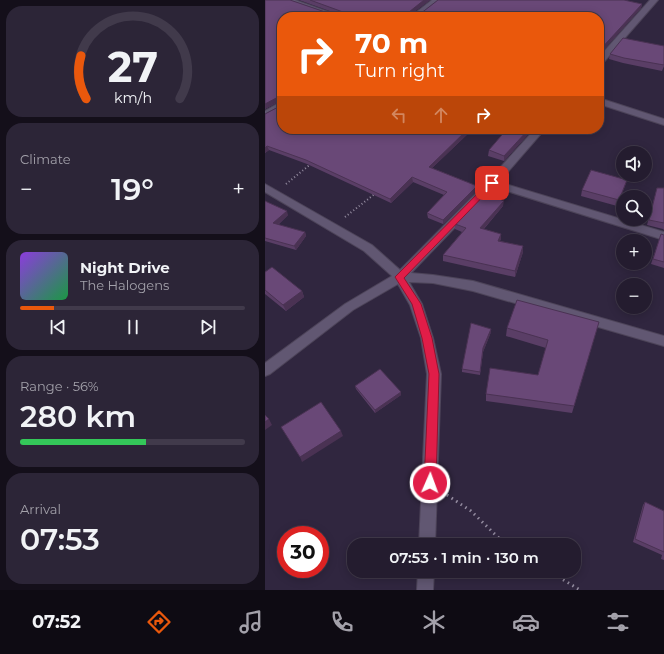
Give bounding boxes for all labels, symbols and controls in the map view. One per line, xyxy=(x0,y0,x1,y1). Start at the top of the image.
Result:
text: 70 m xyxy=(355,26,428,60)
icon: right xyxy=(289,28,341,80)
text: 27 xyxy=(107,42,158,92)
text: Turn right xyxy=(355,60,445,82)
text: km/h xyxy=(113,89,152,107)
icon: left xyxy=(388,104,410,126)
icon: ahead xyxy=(430,104,452,126)
icon: right xyxy=(472,104,494,126)
map controls xyxy=(616,146,652,314)
button: sound xyxy=(616,146,652,182)
text: Climate xyxy=(20,151,71,167)
pin xyxy=(475,166,509,200)
text: 19° xyxy=(111,171,154,208)
icon: arrive xyxy=(481,172,503,194)
text: − xyxy=(20,176,33,203)
text: + xyxy=(232,176,245,203)
button: search xyxy=(616,190,652,226)
button: + xyxy=(616,234,652,270)
text: Night Drive xyxy=(80,258,170,277)
text: The Halogens xyxy=(80,277,169,293)
button: − xyxy=(616,278,652,314)
icon: previous xyxy=(47,316,69,338)
icon: pause xyxy=(122,316,144,338)
icon: next xyxy=(197,316,219,338)
text: Range · 56% xyxy=(20,378,98,394)
text: 280 km xyxy=(20,398,136,435)
position arrow xyxy=(409,462,451,504)
text: Arrival xyxy=(20,501,61,517)
text: 07:53 xyxy=(20,521,100,558)
speed limit sign: 30 xyxy=(277,526,329,578)
text: 07:53 · 1 min · 130 m xyxy=(389,548,539,567)
icon: directions xyxy=(145,608,173,636)
icon: music xyxy=(237,608,265,636)
icon: phone xyxy=(328,608,356,636)
icon: climate xyxy=(420,608,448,636)
icon: car xyxy=(512,608,540,636)
icon: filters xyxy=(604,608,632,636)
text: 07:52 xyxy=(32,611,81,633)

